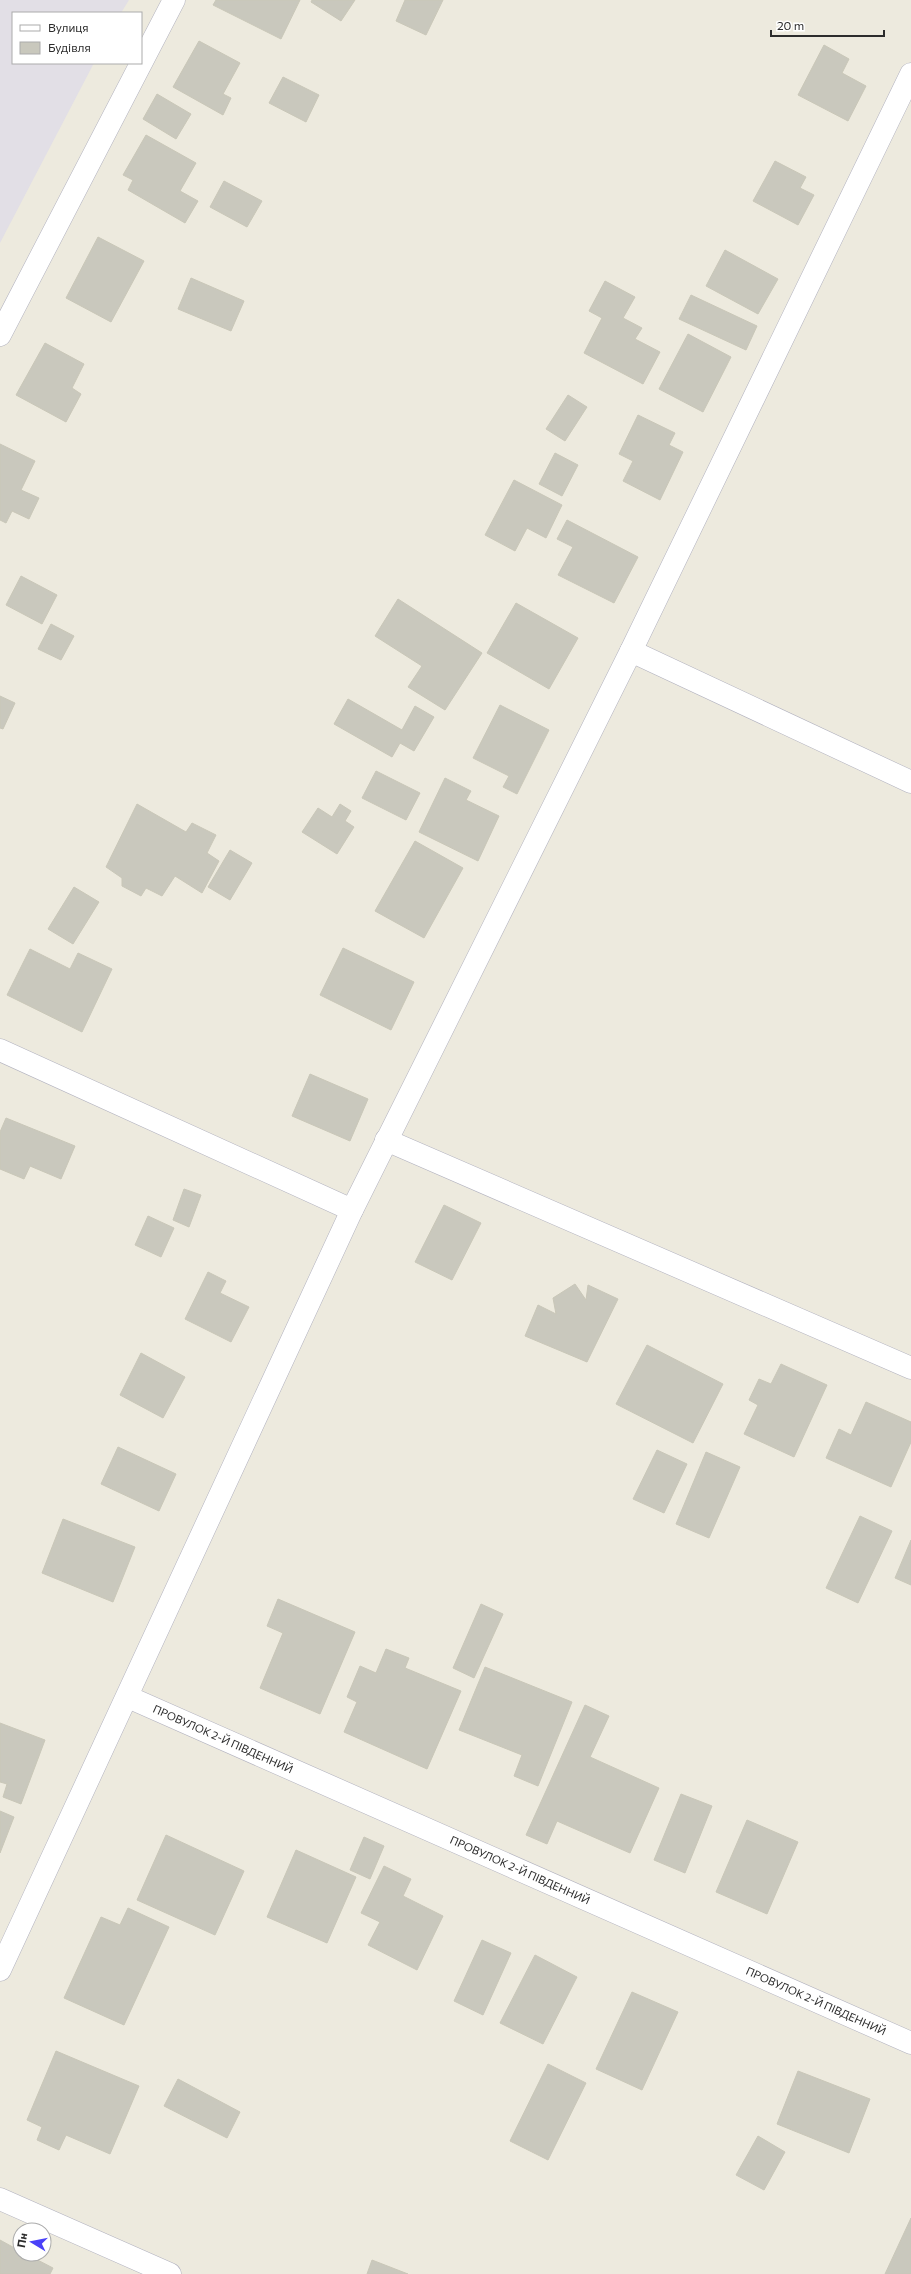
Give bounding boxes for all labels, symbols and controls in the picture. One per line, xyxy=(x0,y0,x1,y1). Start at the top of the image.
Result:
legend xyxy=(12,12,142,64)
scale bar xyxy=(771,12,884,38)
text: 20 m xyxy=(777,18,804,32)
text: Вулиця xyxy=(48,20,89,34)
text: Будівля xyxy=(48,40,91,54)
street label: ПРОВУЛОК 2-Й ПІВДЕННИЙ xyxy=(151,1701,296,1775)
street label: ПРОВУЛОК 2-Й ПІВДЕННИЙ xyxy=(448,1832,593,1906)
street label: ПРОВУЛОК 2-Й ПІВДЕННИЙ xyxy=(744,1963,889,2037)
north arrow xyxy=(12,2222,52,2262)
text: Пн xyxy=(14,2232,29,2248)

